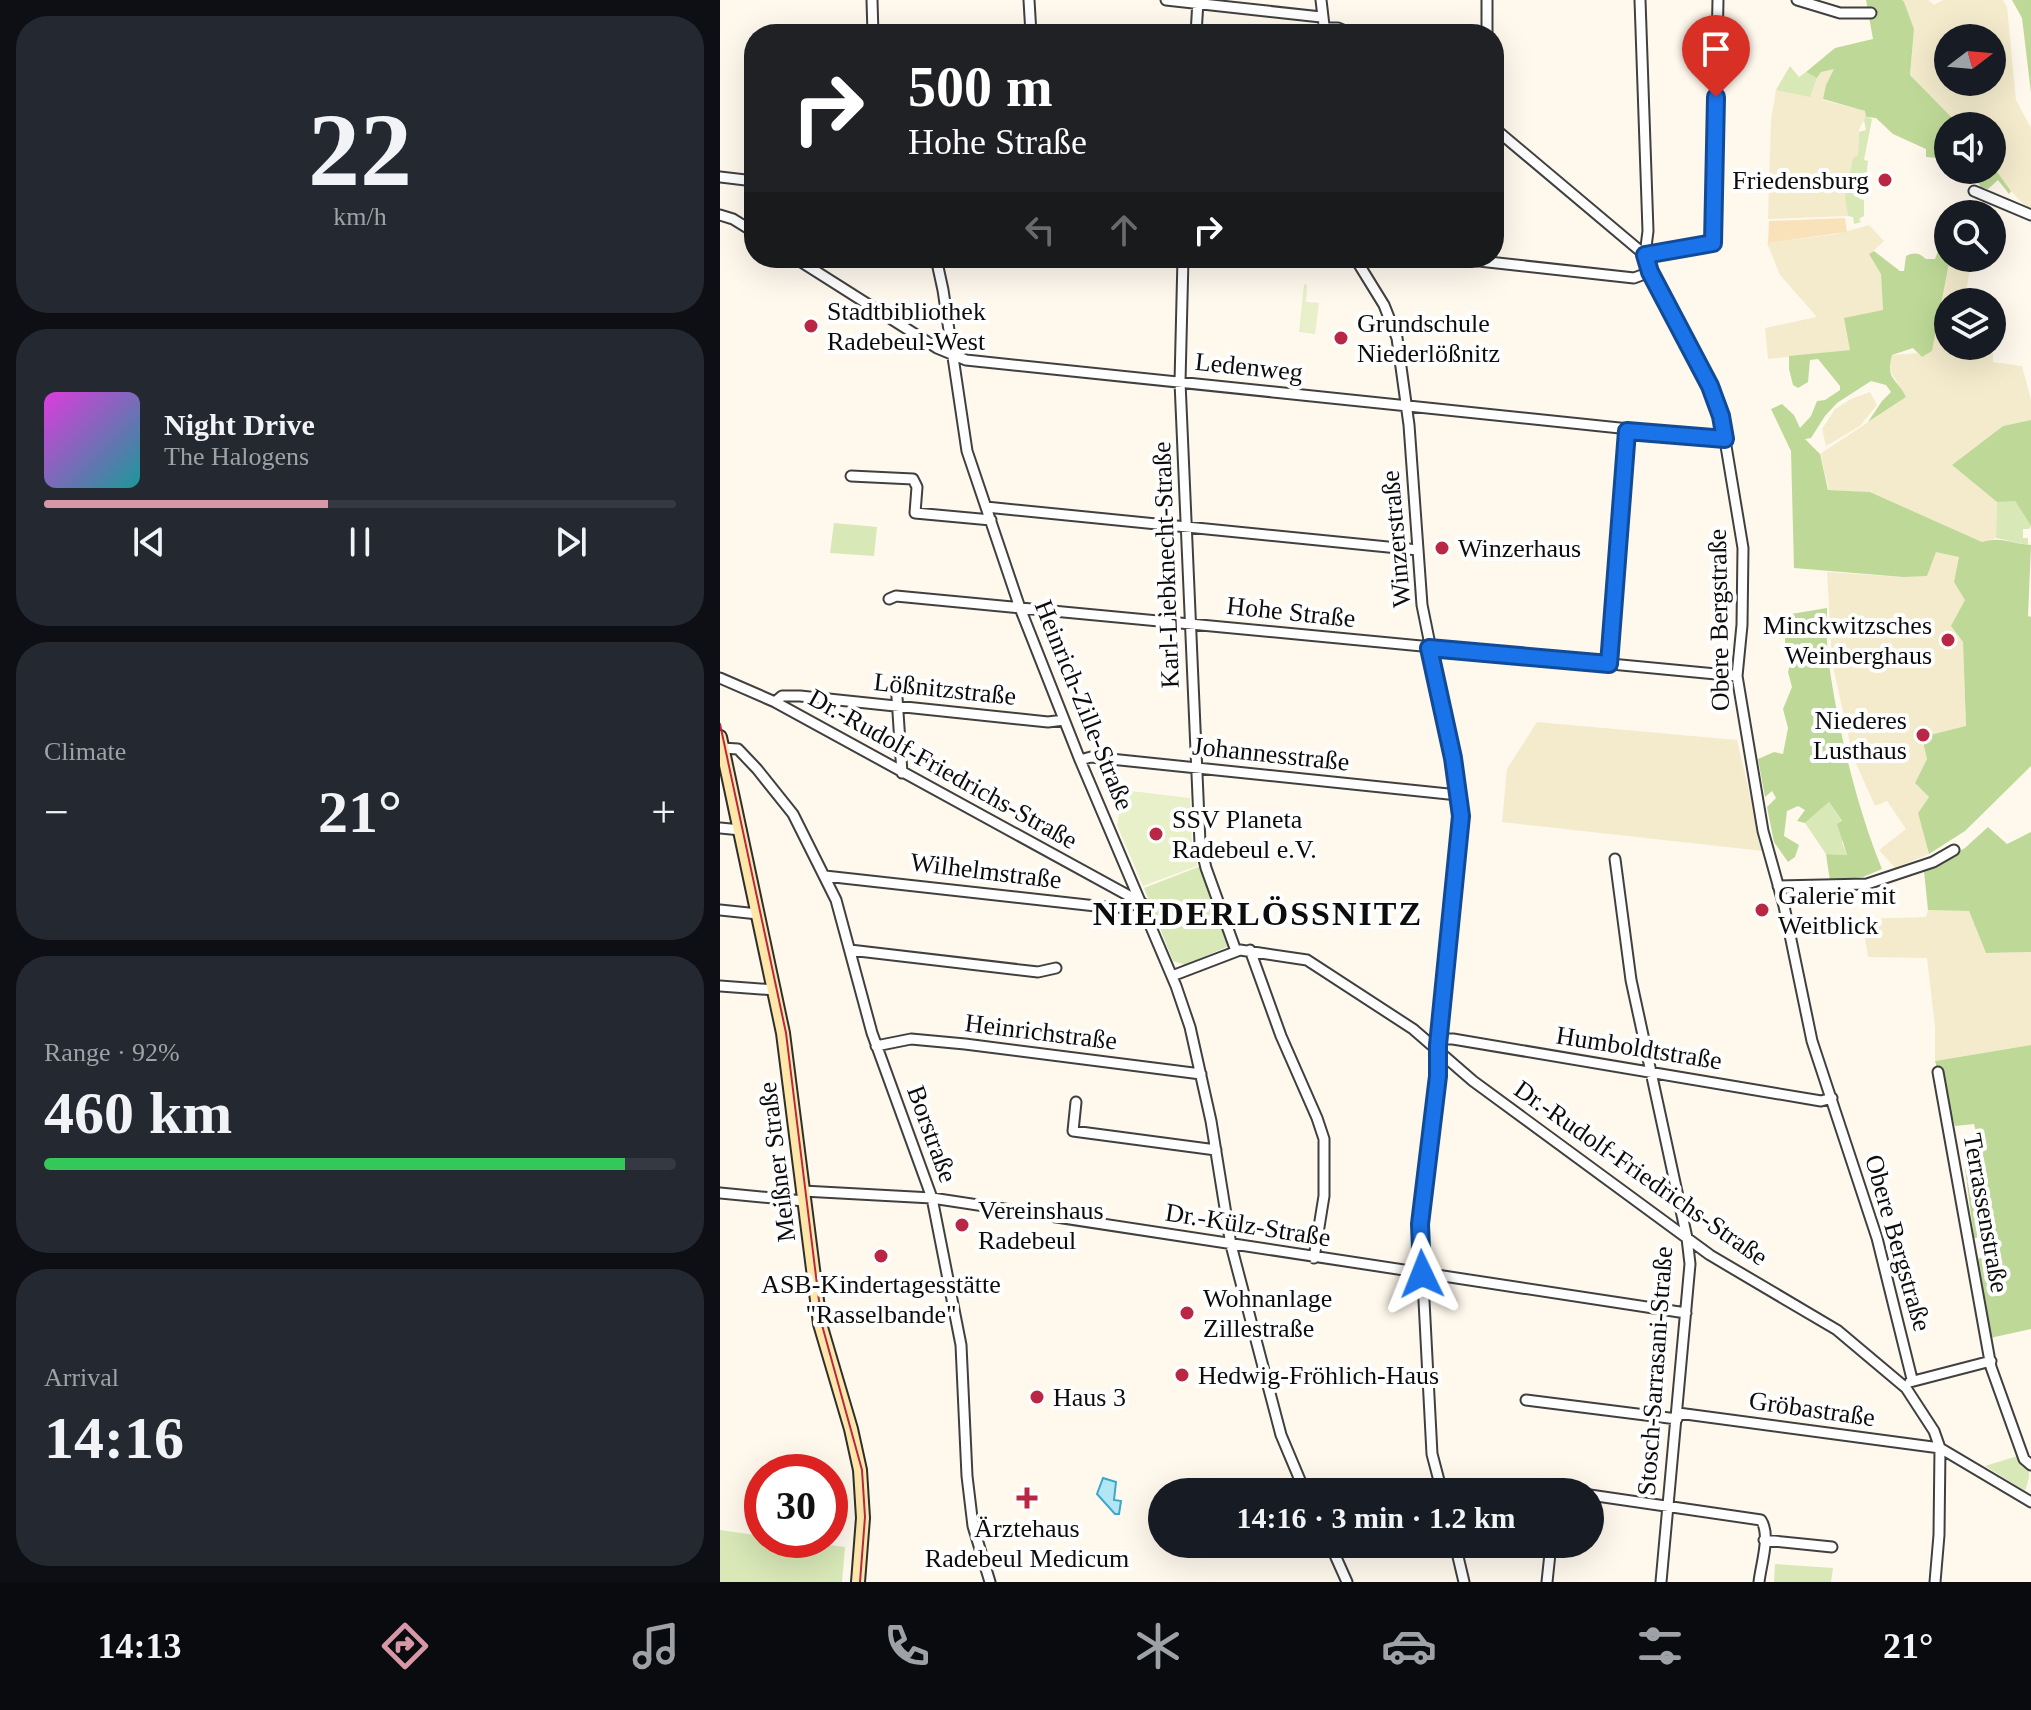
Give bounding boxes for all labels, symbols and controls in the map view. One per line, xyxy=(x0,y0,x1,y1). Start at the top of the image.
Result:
pin xyxy=(1682,15,1750,97)
north arrow xyxy=(1934,24,2006,96)
map controls xyxy=(1934,24,2006,360)
icon: arrive xyxy=(1694,27,1738,71)
icon: right xyxy=(776,56,880,160)
text: 500 m xyxy=(908,56,1053,118)
text: 22 xyxy=(308,92,412,207)
button: sound xyxy=(1934,112,2006,184)
text: Hohe Straße xyxy=(908,122,1087,162)
place label: Friedensburg xyxy=(1732,166,1869,195)
marker: Friedensburg xyxy=(1876,171,1894,189)
button: search xyxy=(1934,200,2006,272)
text: km/h xyxy=(333,202,387,231)
icon: left xyxy=(1018,208,1062,252)
icon: ahead xyxy=(1102,208,1146,252)
icon: right xyxy=(1186,208,1230,252)
button: layers xyxy=(1934,288,2006,360)
place label: Stadtbibliothek Radebeul-West xyxy=(827,297,986,356)
place label: Grundschule Niederlößnitz xyxy=(1357,309,1500,368)
marker: Stadtbibliothek Radebeul-West xyxy=(802,317,820,335)
marker: Grundschule Niederlößnitz xyxy=(1332,329,1350,347)
street label: Ledenweg xyxy=(1194,347,1304,387)
text: Night Drive xyxy=(164,408,315,441)
street label: Karl-Liebknecht-Straße xyxy=(1147,441,1185,689)
text: The Halogens xyxy=(164,442,309,471)
street label: Winzerstraße xyxy=(1376,469,1416,609)
icon: previous xyxy=(127,520,171,564)
icon: pause xyxy=(338,520,382,564)
icon: next xyxy=(549,520,593,564)
street label: Obere Bergstraße xyxy=(1703,529,1735,711)
place label: Winzerhaus xyxy=(1458,534,1581,563)
marker: Winzerhaus xyxy=(1433,539,1451,557)
street label: Hohe Straße xyxy=(1225,591,1357,633)
street label: Heinrich-Zille-Straße xyxy=(1029,596,1139,814)
place label: Minckwitzsches Weinberghaus xyxy=(1763,611,1932,670)
marker: Minckwitzsches Weinberghaus xyxy=(1939,631,1957,649)
street label: Lößnitzstraße xyxy=(872,667,1018,711)
street label: Dr.-Rudolf-Friedrichs-Straße xyxy=(804,683,1082,855)
place label: Niederes Lusthaus xyxy=(1813,706,1907,765)
marker: Niederes Lusthaus xyxy=(1914,726,1932,744)
street label: Johannesstraße xyxy=(1191,731,1351,777)
text: Climate xyxy=(44,737,126,766)
text: 21° xyxy=(318,779,402,845)
text: − xyxy=(44,788,69,837)
text: + xyxy=(651,788,676,837)
place label: SSV Planeta Radebeul e.V. xyxy=(1172,805,1317,864)
marker: SSV Planeta Radebeul e.V. xyxy=(1147,825,1165,843)
street label: Wilhelmstraße xyxy=(909,847,1063,895)
place label: Galerie mit Weitblick xyxy=(1778,881,1896,940)
district label: NIEDERLÖSSNITZ xyxy=(1093,895,1423,932)
marker: Galerie mit Weitblick xyxy=(1753,901,1771,919)
street label: Heinrichstraße xyxy=(963,1008,1119,1056)
street label: Humboldtstraße xyxy=(1554,1021,1724,1075)
text: Range · 92% xyxy=(44,1038,180,1067)
street label: Dr.-Rudolf-Friedrichs-Straße xyxy=(1509,1074,1773,1272)
text: 460 km xyxy=(44,1080,232,1146)
street label: Meißner Straße xyxy=(753,1080,801,1244)
street label: Borstraße xyxy=(901,1082,963,1186)
street label: Terrassenstraße xyxy=(1958,1131,2014,1295)
street label: Obere Bergstraße xyxy=(1859,1151,1937,1335)
place label: Vereinshaus Radebeul xyxy=(978,1196,1104,1255)
street label: Dr.-Külz-Straße xyxy=(1163,1198,1333,1252)
marker: Vereinshaus Radebeul xyxy=(953,1216,971,1234)
position arrow xyxy=(1380,1232,1464,1316)
street label: Stosch-Sarrasani-Straße xyxy=(1632,1245,1678,1497)
marker: ASB-Kindertagesstätte "Rasselbande" xyxy=(872,1247,890,1265)
place label: ASB-Kindertagesstätte "Rasselbande" xyxy=(761,1270,1001,1329)
place label: Wohnanlage Zillestraße xyxy=(1203,1284,1332,1343)
marker: Wohnanlage Zillestraße xyxy=(1178,1304,1196,1322)
place label: Hedwig-Fröhlich-Haus xyxy=(1198,1361,1439,1390)
text: Arrival xyxy=(44,1363,119,1392)
marker: Hedwig-Fröhlich-Haus xyxy=(1173,1366,1191,1384)
place label: Haus 3 xyxy=(1053,1383,1126,1412)
street label: Gröbastraße xyxy=(1747,1386,1877,1432)
marker: Haus 3 xyxy=(1028,1388,1046,1406)
text: 14:16 xyxy=(44,1405,184,1471)
speed limit sign: 30 xyxy=(744,1454,848,1558)
marker: Ärztehaus Radebeul Medicum xyxy=(1016,1487,1038,1509)
text: 14:16 · 3 min · 1.2 km xyxy=(1236,1501,1516,1534)
place label: Ärztehaus Radebeul Medicum xyxy=(925,1514,1129,1573)
icon: directions xyxy=(377,1618,433,1674)
icon: music xyxy=(628,1618,684,1674)
icon: phone xyxy=(879,1618,935,1674)
icon: climate xyxy=(1130,1618,1186,1674)
icon: car xyxy=(1381,1618,1437,1674)
icon: filters xyxy=(1632,1618,1688,1674)
text: 14:13 xyxy=(98,1626,182,1666)
text: 21° xyxy=(1883,1626,1933,1666)

